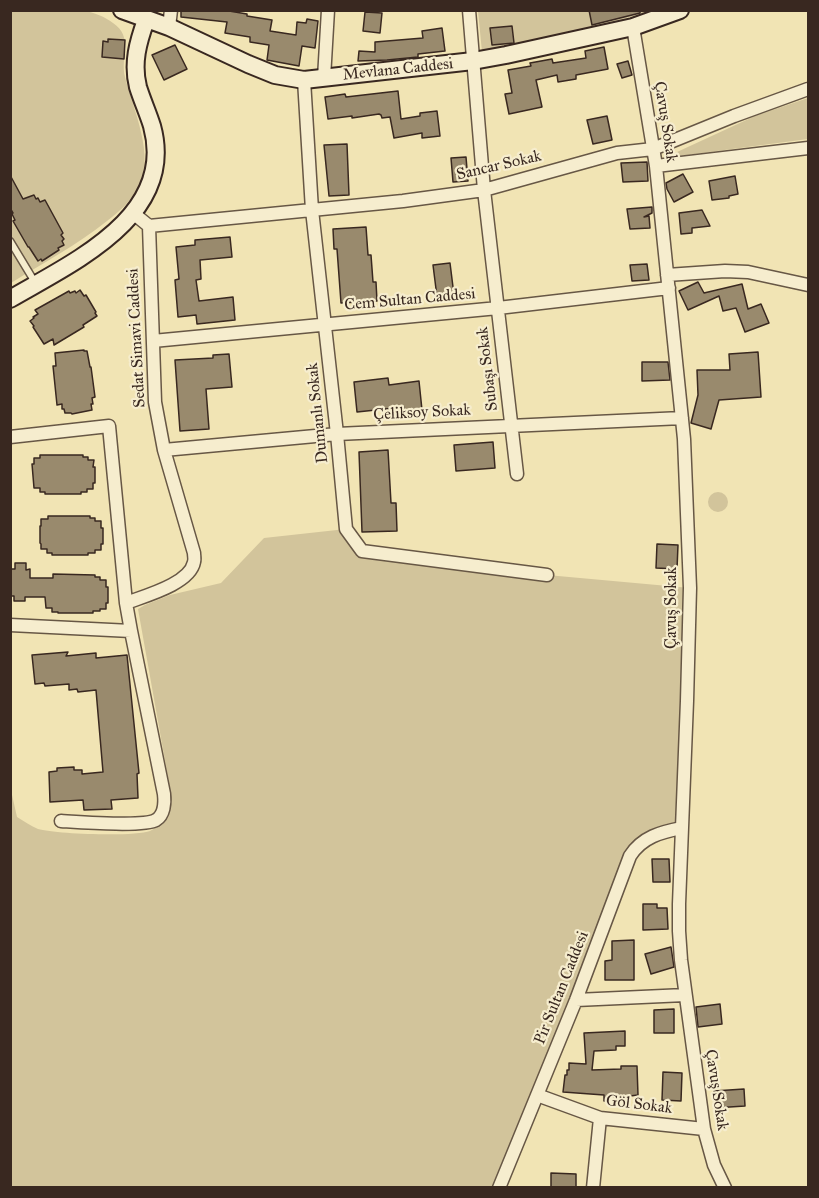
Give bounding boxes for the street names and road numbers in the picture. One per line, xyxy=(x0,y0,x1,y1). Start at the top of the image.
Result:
street label: Mevlana Caddesi xyxy=(342,55,454,85)
street label: Çavuş Sokak xyxy=(649,80,681,164)
street label: Sancar Sokak xyxy=(455,147,543,185)
street label: Sedat Simavi Caddesi xyxy=(124,268,150,408)
street label: Cem Sultan Caddesi xyxy=(344,285,476,315)
street label: Subaşı Sokak xyxy=(473,326,503,412)
street label: Dumanlı Sokak xyxy=(303,362,333,464)
street label: Çeliksoy Sokak xyxy=(373,401,471,425)
street label: Çavuş Sokak xyxy=(662,567,682,649)
street label: Pir Sultan Caddesi xyxy=(531,929,593,1047)
street label: Çavuş Sokak xyxy=(700,1048,732,1132)
street label: Göl Sokak xyxy=(605,1091,673,1119)

